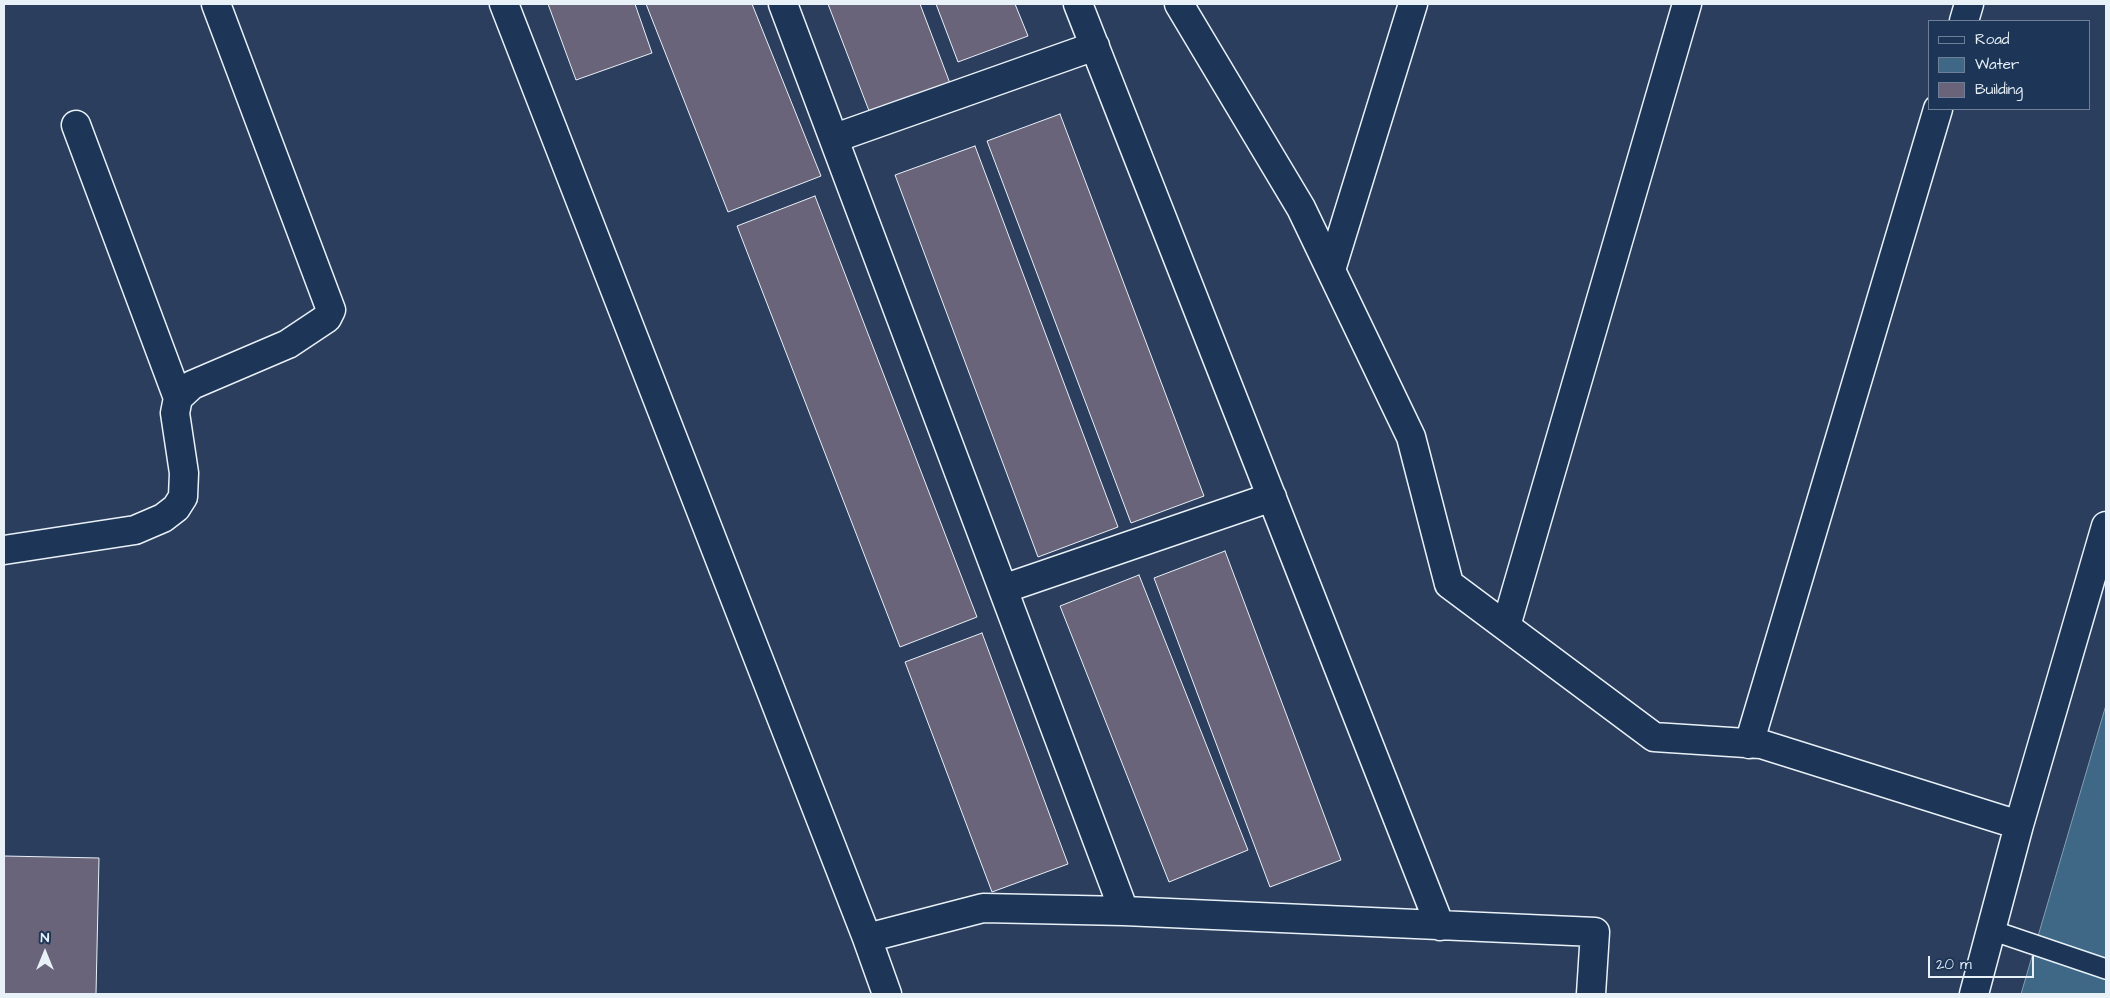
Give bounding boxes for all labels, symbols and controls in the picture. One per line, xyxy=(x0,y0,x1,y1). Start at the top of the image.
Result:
legend xyxy=(1928,20,2090,110)
text: Road xyxy=(1975,29,2009,50)
text: Water xyxy=(1975,54,2019,75)
text: Building xyxy=(1975,79,2023,100)
north arrow xyxy=(20,928,70,978)
text: N xyxy=(41,928,49,948)
scale bar xyxy=(1930,946,2036,978)
text: 20 m xyxy=(1936,954,1972,975)

